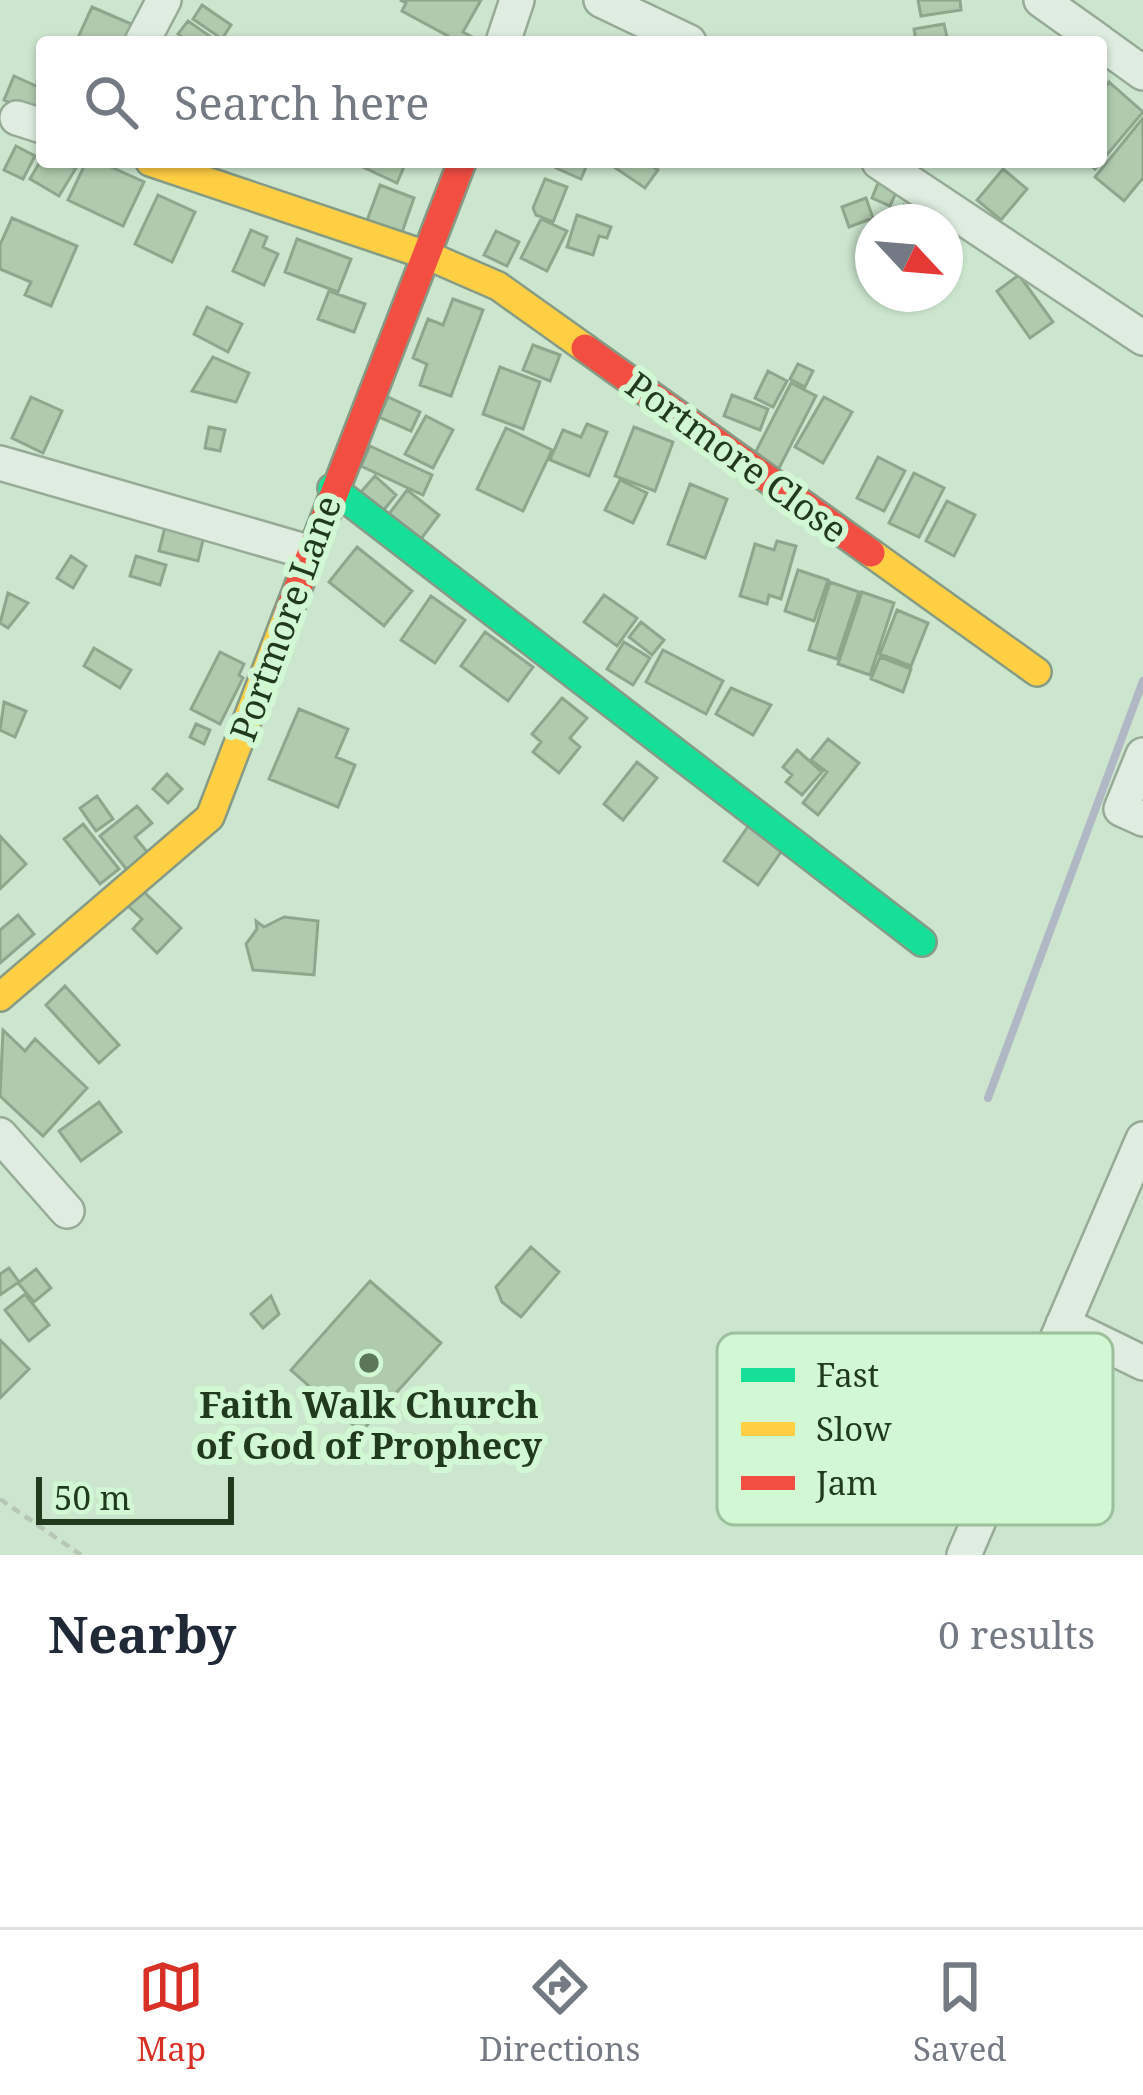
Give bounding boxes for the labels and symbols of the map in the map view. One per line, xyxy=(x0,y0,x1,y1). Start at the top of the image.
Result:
north arrow xyxy=(855,204,963,312)
street label: Portmore Close xyxy=(617,360,857,554)
street label: Portmore Lane xyxy=(218,489,352,747)
legend xyxy=(717,1333,1113,1525)
marker: Faith Walk Church of God of Prophecy xyxy=(356,1350,382,1376)
text: Fast xyxy=(816,1352,879,1397)
place label: Faith Walk Church of God of Prophecy xyxy=(196,1380,542,1470)
text: Slow xyxy=(816,1406,892,1451)
text: Jam xyxy=(815,1460,878,1505)
scale bar xyxy=(36,1471,234,1524)

